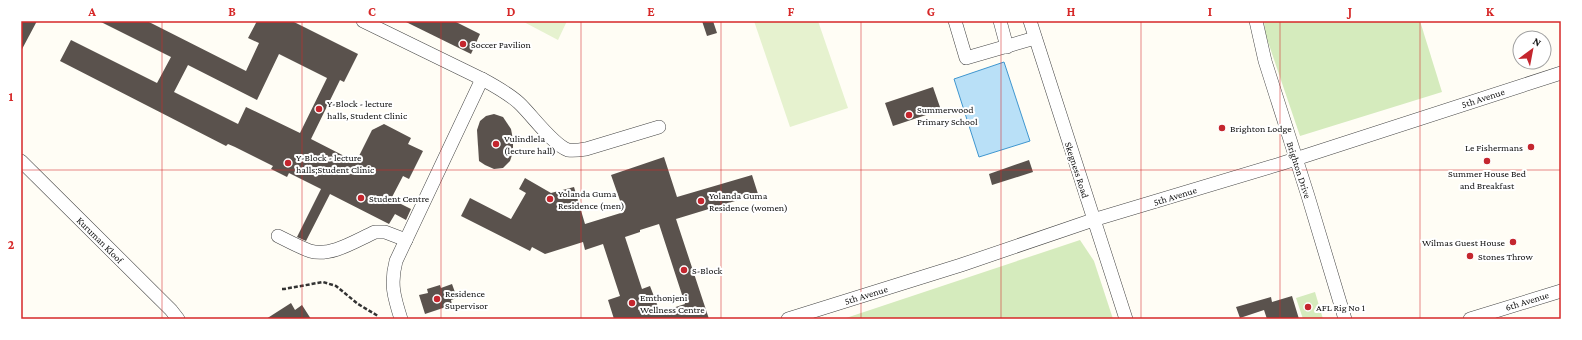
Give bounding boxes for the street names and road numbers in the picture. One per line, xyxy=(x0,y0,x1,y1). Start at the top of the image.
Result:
street label: 5th Avenue xyxy=(1460,86,1507,110)
street label: Brighton Drive xyxy=(1285,140,1314,200)
street label: Skegness Road xyxy=(1063,141,1091,200)
street label: 5th Avenue xyxy=(1152,184,1199,208)
street label: Kuruman Kloof xyxy=(75,215,126,266)
street label: 5th Avenue xyxy=(843,283,890,307)
street label: 6th Avenue xyxy=(1504,289,1551,313)

